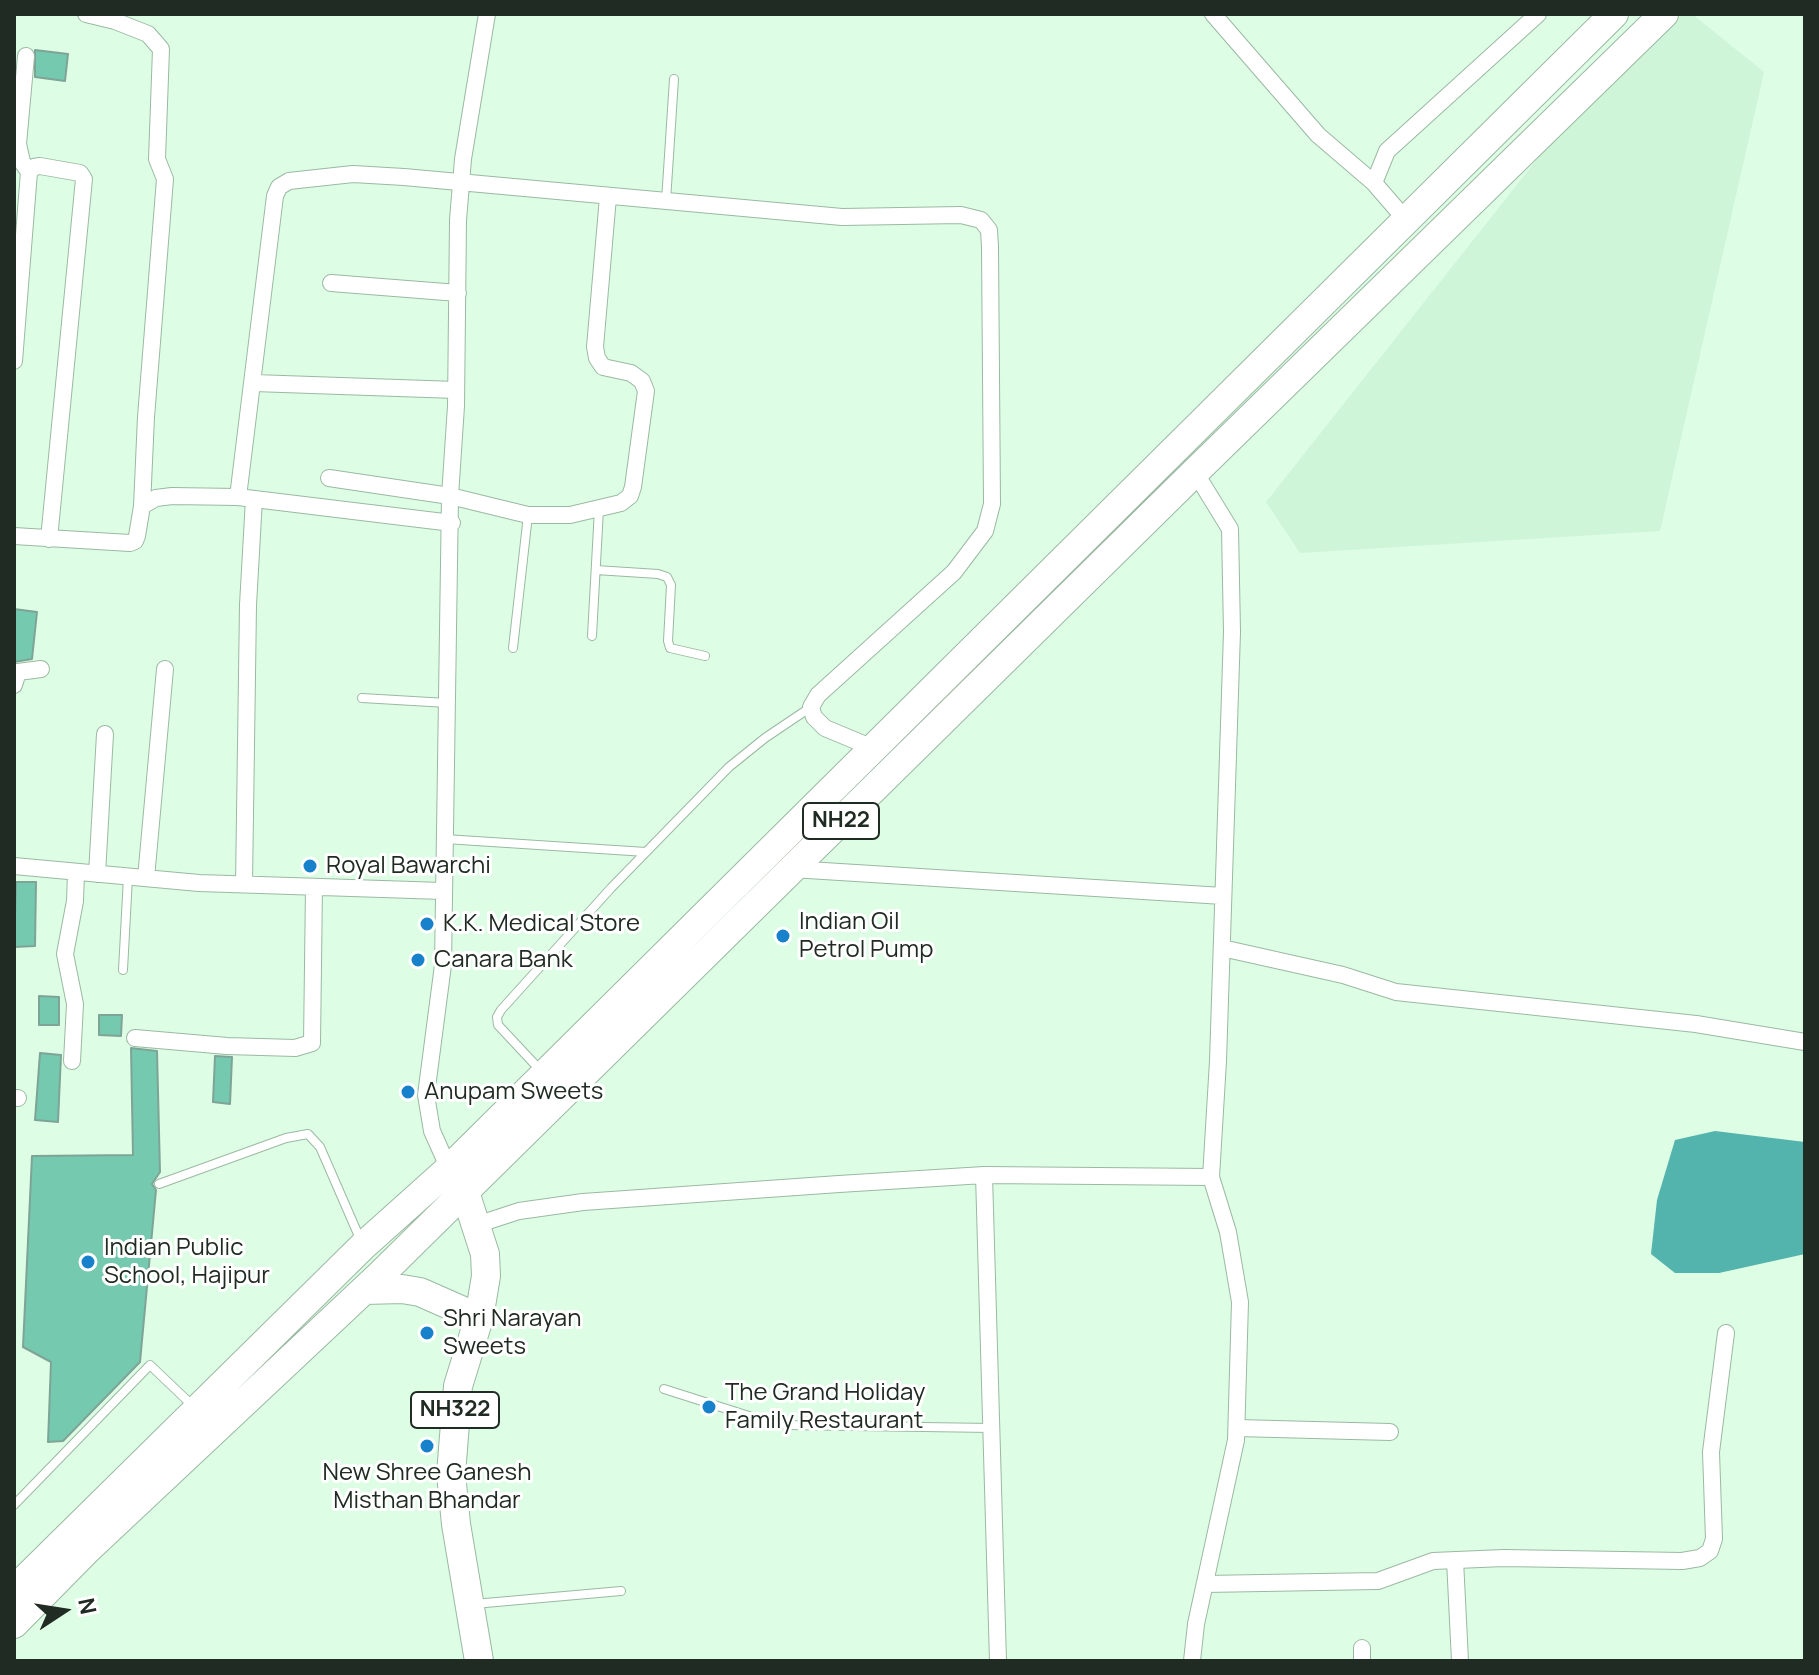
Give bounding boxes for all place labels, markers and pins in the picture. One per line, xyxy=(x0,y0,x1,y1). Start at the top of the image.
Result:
place label: Royal Bawarchi xyxy=(326,852,491,880)
marker: Royal Bawarchi xyxy=(301,857,319,875)
place label: Indian Oil Petrol Pump xyxy=(799,908,933,964)
place label: K.K. Medical Store xyxy=(443,910,640,938)
marker: K.K. Medical Store xyxy=(418,915,436,933)
marker: Indian Oil Petrol Pump xyxy=(774,927,792,945)
place label: Canara Bank xyxy=(434,946,573,974)
marker: Canara Bank xyxy=(409,951,427,969)
place label: Anupam Sweets xyxy=(424,1078,603,1106)
marker: Anupam Sweets xyxy=(399,1083,417,1101)
place label: Indian Public School, Hajipur xyxy=(104,1234,270,1290)
marker: Indian Public School, Hajipur xyxy=(79,1253,97,1271)
place label: Shri Narayan Sweets xyxy=(443,1305,581,1361)
marker: Shri Narayan Sweets xyxy=(418,1324,436,1342)
place label: The Grand Holiday Family Restaurant xyxy=(725,1379,925,1435)
marker: The Grand Holiday Family Restaurant xyxy=(700,1398,718,1416)
marker: New Shree Ganesh Misthan Bhandar xyxy=(418,1437,436,1455)
place label: New Shree Ganesh Misthan Bhandar xyxy=(323,1459,531,1515)

